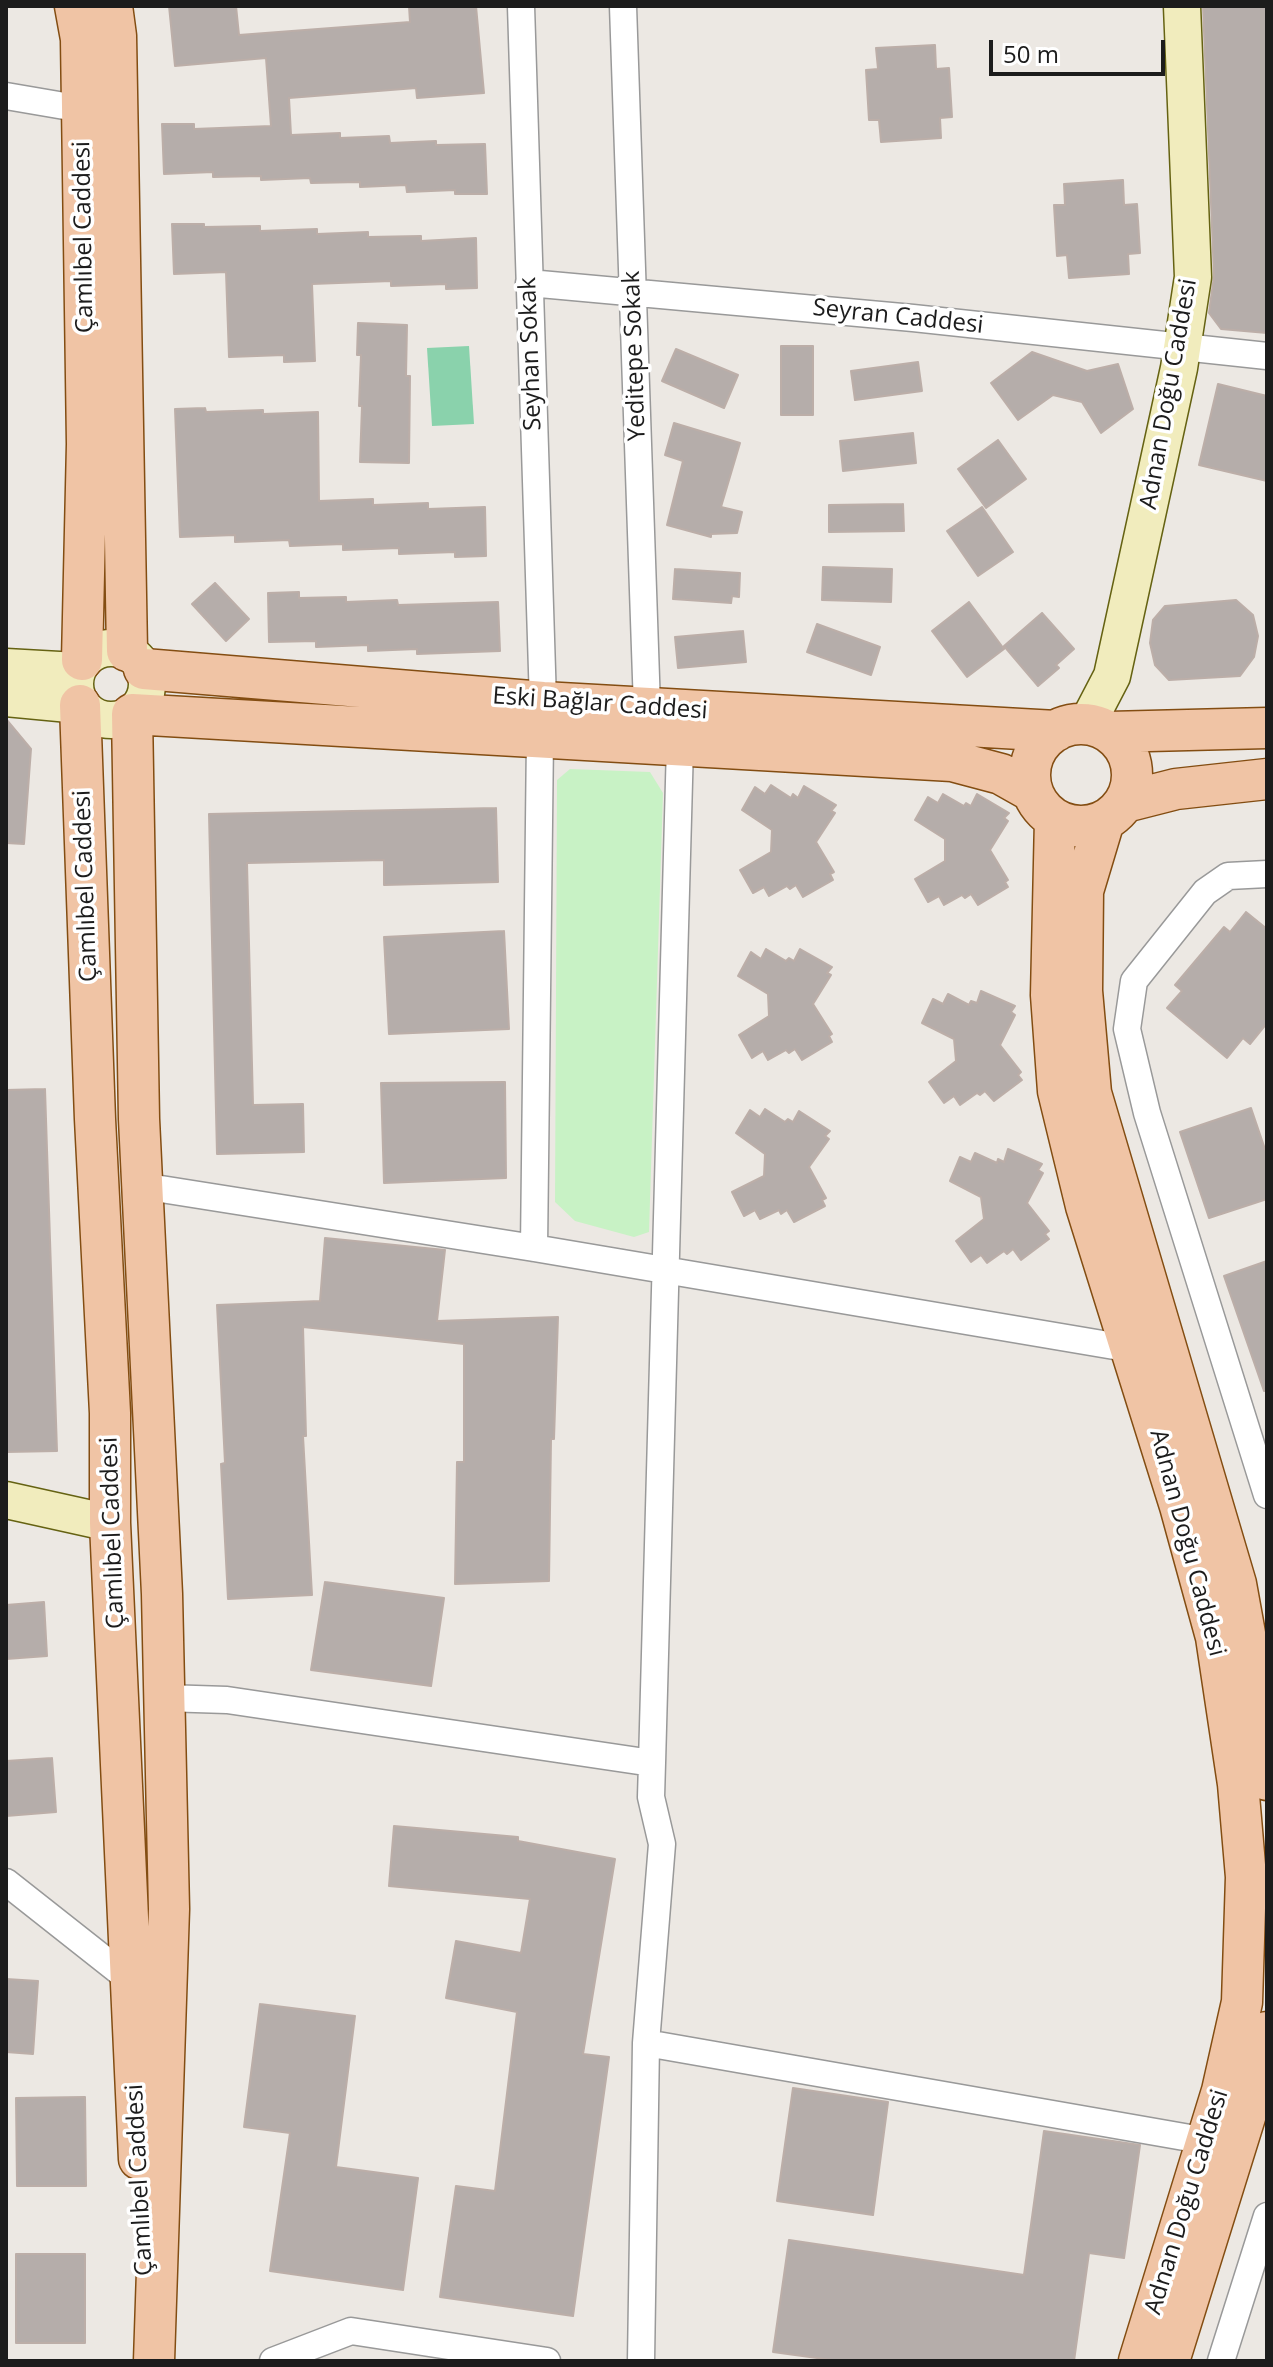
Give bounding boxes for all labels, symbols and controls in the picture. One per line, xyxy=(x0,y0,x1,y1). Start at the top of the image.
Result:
scale bar xyxy=(993,24,1169,74)
text: 50 m xyxy=(1003,37,1059,70)
street label: Çamlıbel Caddesi xyxy=(68,141,100,333)
street label: Yeditepe Sokak xyxy=(618,270,652,442)
street label: Seyhan Sokak xyxy=(514,277,548,431)
street label: Adnan Doğu Caddesi xyxy=(1135,277,1203,511)
street label: Seyran Caddesi xyxy=(811,294,985,340)
street label: Eski Bağlar Caddesi xyxy=(491,682,709,726)
street label: Çamlıbel Caddesi xyxy=(68,790,104,982)
street label: Adnan Doğu Caddesi xyxy=(1143,1427,1231,1659)
street label: Çamlıbel Caddesi xyxy=(95,1437,131,1629)
street label: Çamlıbel Caddesi xyxy=(121,2083,159,2277)
street label: Adnan Doğu Caddesi xyxy=(1139,2086,1235,2318)

